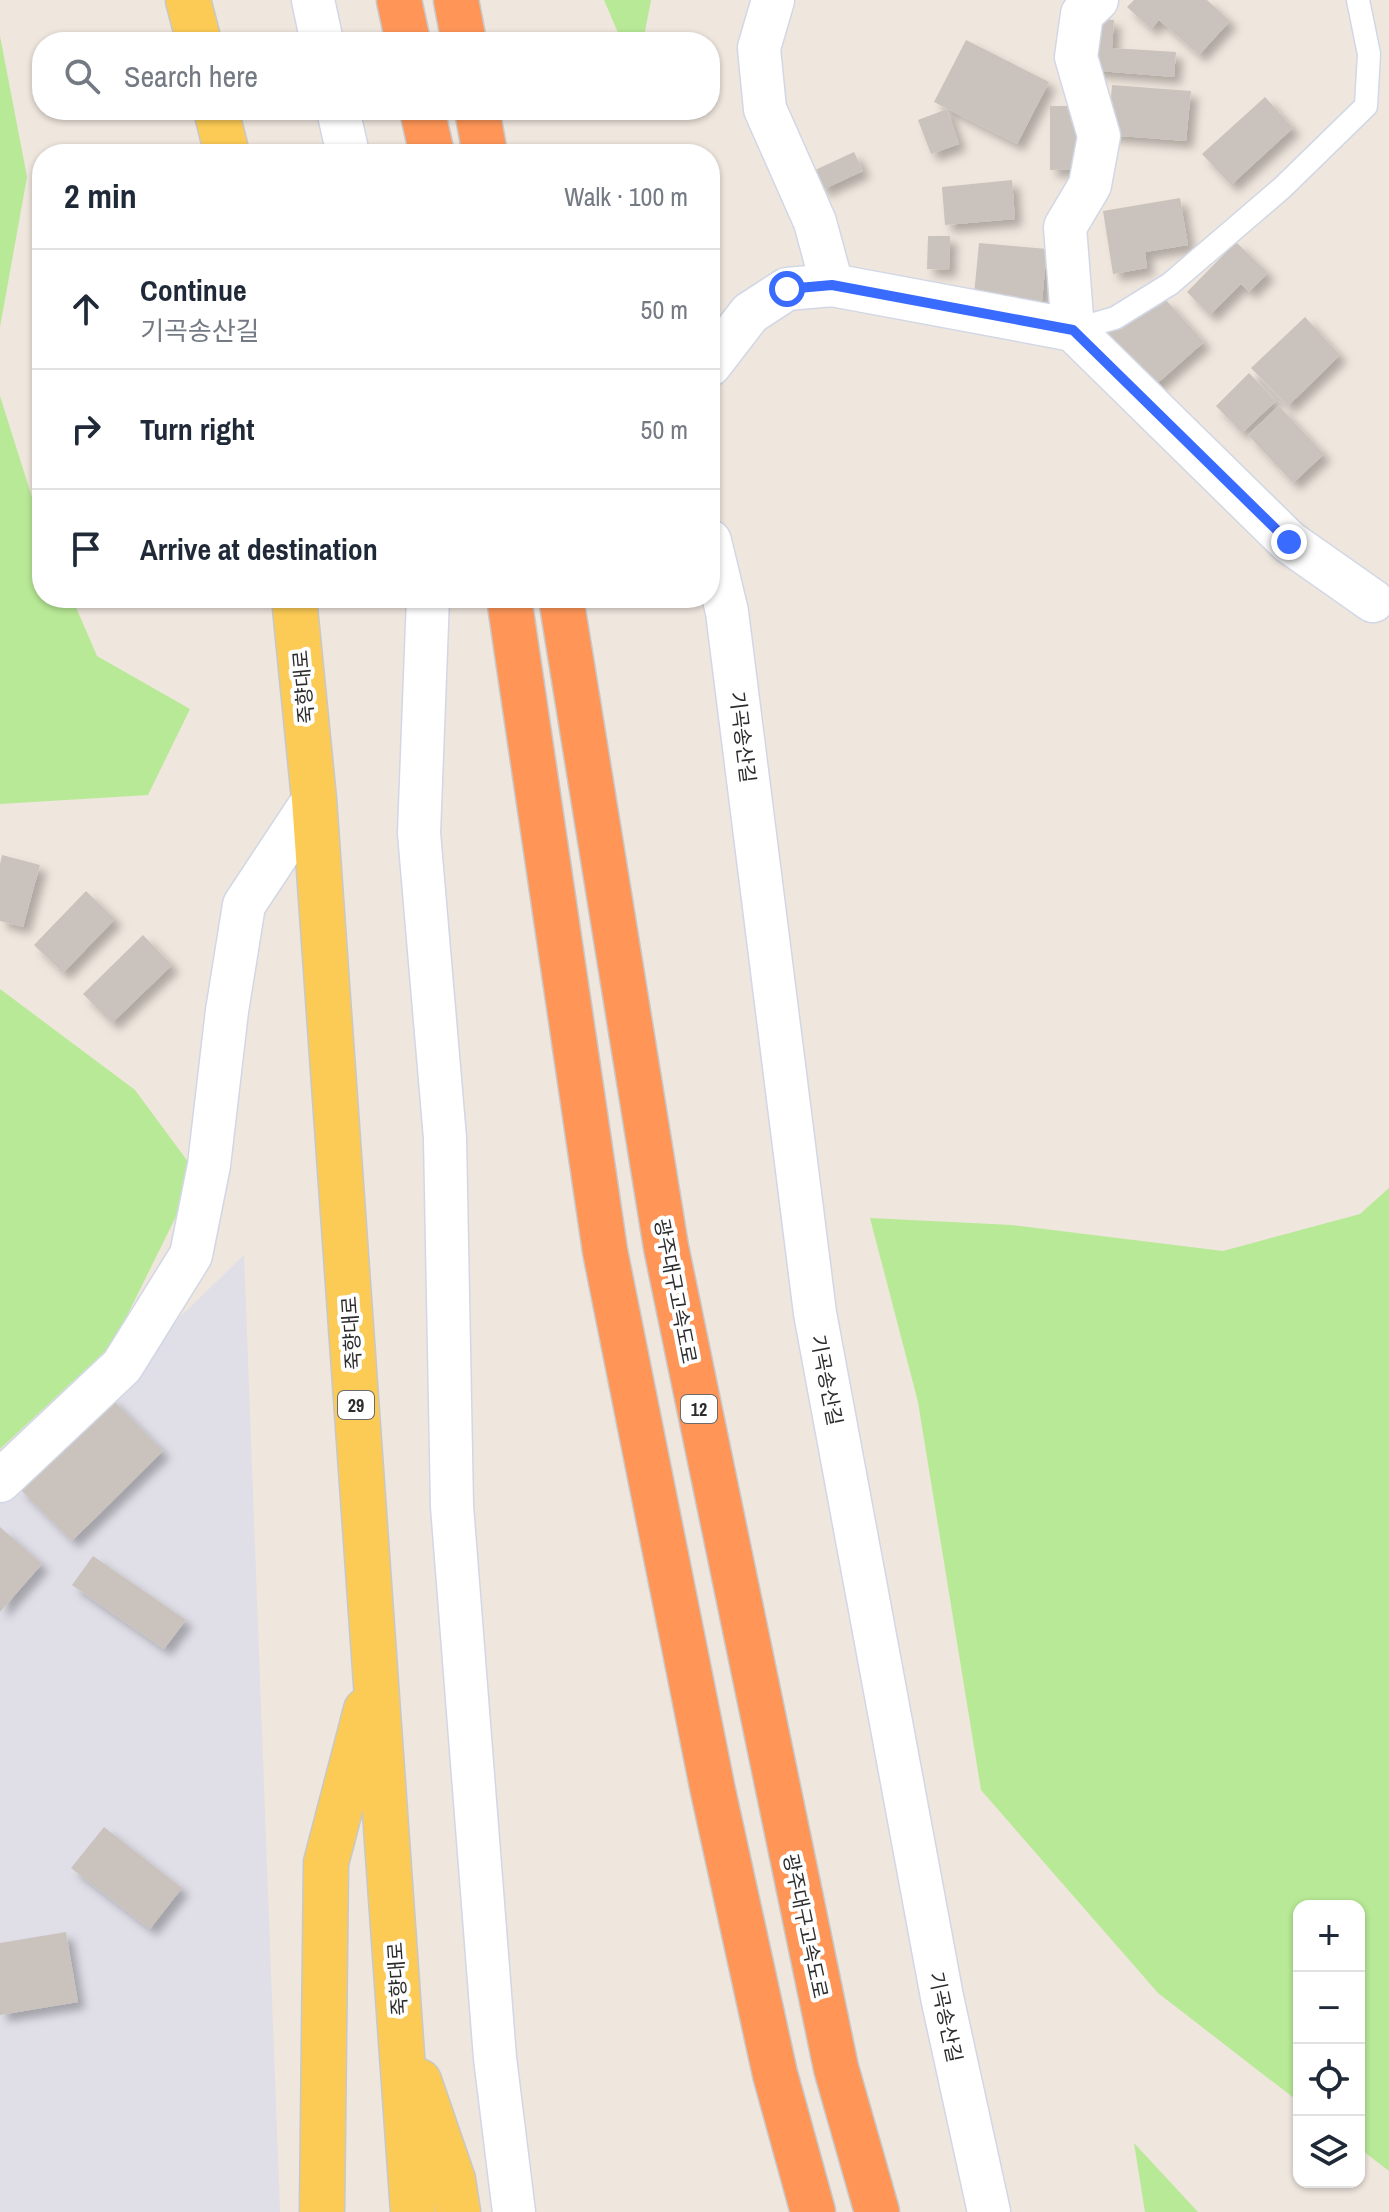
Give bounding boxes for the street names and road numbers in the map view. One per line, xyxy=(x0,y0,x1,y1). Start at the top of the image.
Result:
street label: 죽향대로 xyxy=(286,649,320,725)
street label: 기곡송산길 xyxy=(724,690,762,784)
street label: 광주대구고속도로 xyxy=(649,1216,703,1366)
street label: 죽향대로 xyxy=(335,1295,367,1371)
street label: 기곡송산길 xyxy=(805,1332,849,1428)
road number: 29 xyxy=(338,1391,374,1419)
road number: 12 xyxy=(681,1395,717,1423)
street label: 광주대구고속도로 xyxy=(777,1851,835,2001)
street label: 죽향대로 xyxy=(381,1941,413,2017)
street label: 기곡송산길 xyxy=(923,1969,969,2065)

